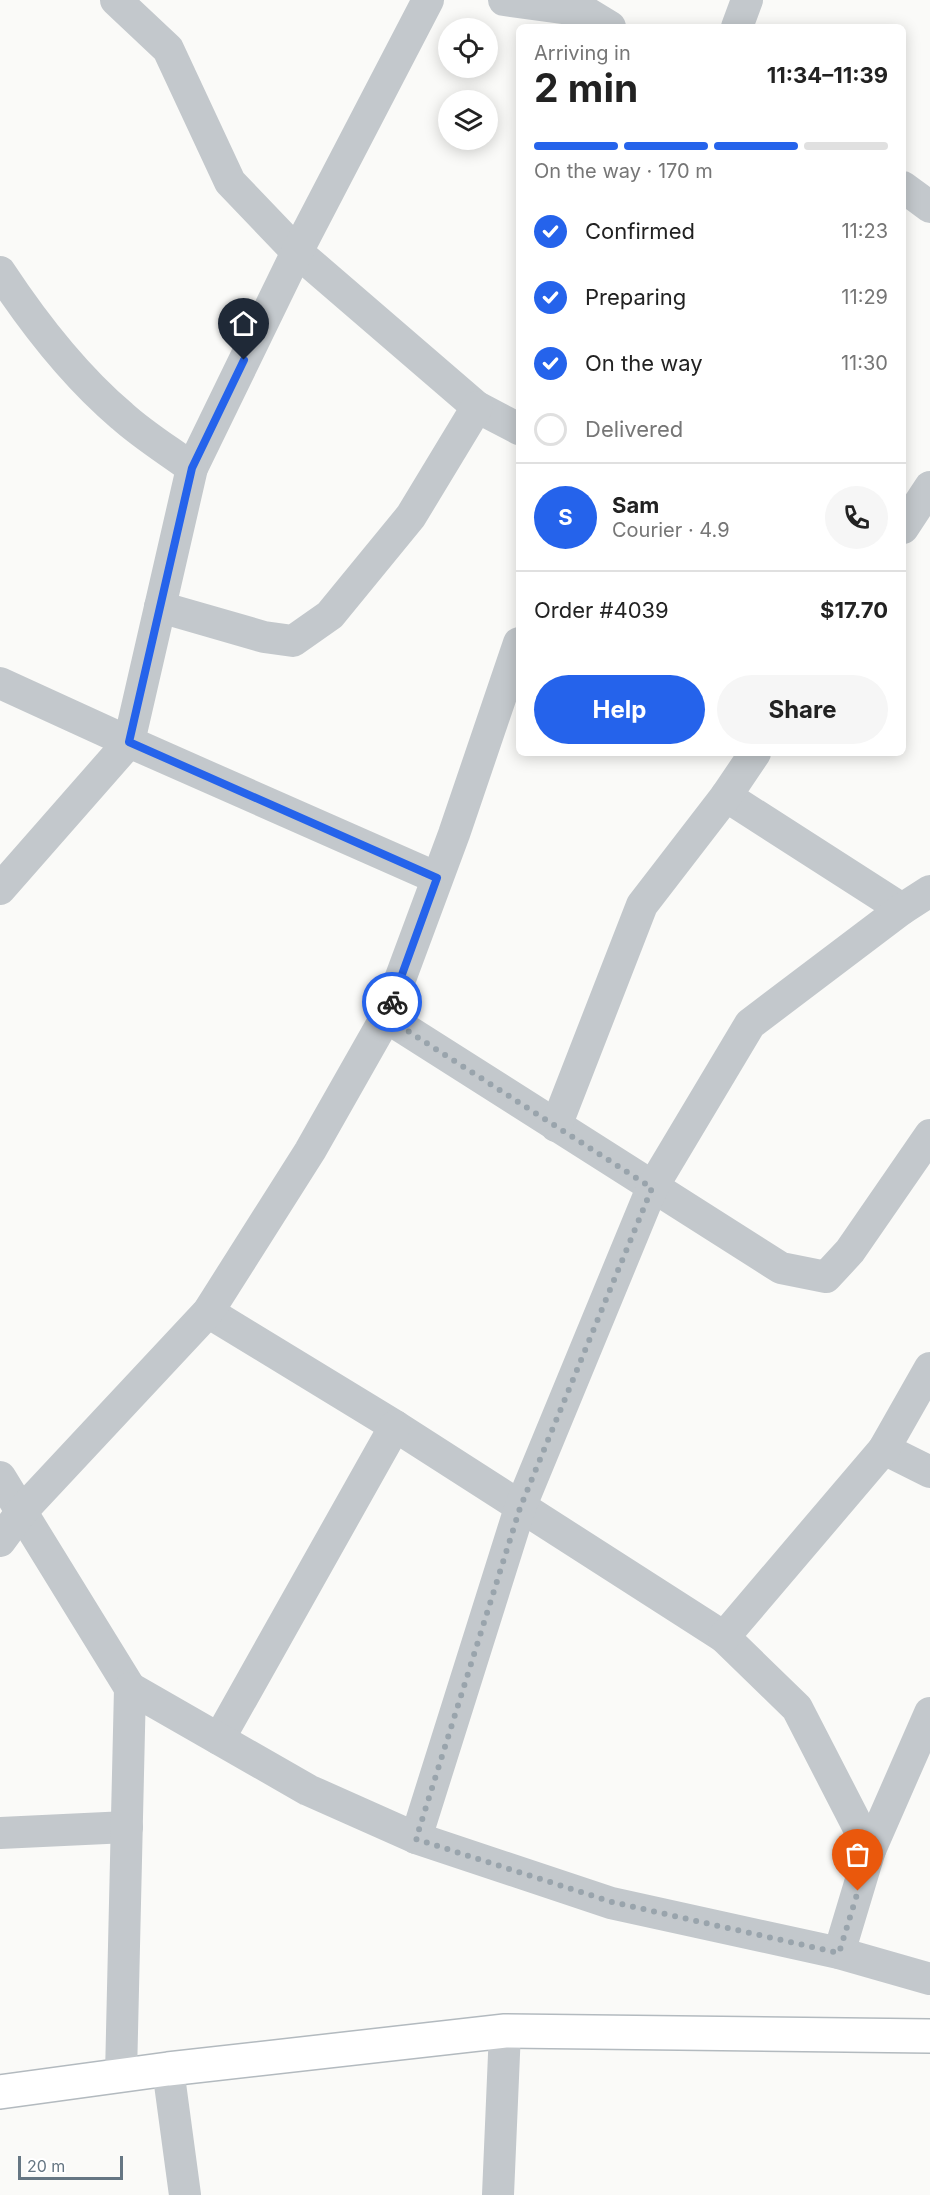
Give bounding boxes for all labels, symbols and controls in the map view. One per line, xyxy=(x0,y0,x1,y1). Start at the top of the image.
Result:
map controls xyxy=(438,18,498,150)
button: locate xyxy=(438,18,498,78)
text: Arriving in xyxy=(534,41,631,65)
text: 11:34–11:39 xyxy=(767,62,888,88)
text: 2 min xyxy=(534,64,638,111)
button: layers xyxy=(438,90,498,150)
text: On the way · 170 m xyxy=(534,159,713,183)
icon: check xyxy=(534,215,567,248)
text: Confirmed xyxy=(585,218,695,244)
text: 11:23 xyxy=(841,219,888,243)
icon: check xyxy=(534,281,567,314)
text: Preparing xyxy=(585,284,686,310)
text: 11:29 xyxy=(841,285,888,309)
pin xyxy=(218,298,269,360)
icon: home xyxy=(227,307,260,340)
icon: check xyxy=(534,347,567,380)
text: On the way xyxy=(585,350,703,376)
text: 11:30 xyxy=(841,351,888,375)
text: Delivered xyxy=(585,416,683,442)
button: phone xyxy=(825,486,888,549)
text: Sam xyxy=(612,492,659,518)
text: S xyxy=(558,504,573,530)
text: Courier · 4.9 xyxy=(612,518,730,542)
text: Order #4039 xyxy=(534,597,669,623)
text: $17.70 xyxy=(820,597,888,623)
button: Help xyxy=(534,675,705,744)
button: Share xyxy=(717,675,888,744)
courier xyxy=(362,972,422,1032)
icon: bike xyxy=(376,986,409,1019)
pin xyxy=(832,1829,883,1891)
icon: bag xyxy=(841,1838,874,1871)
scale bar xyxy=(18,2153,123,2180)
text: 20 m xyxy=(27,2156,65,2176)

